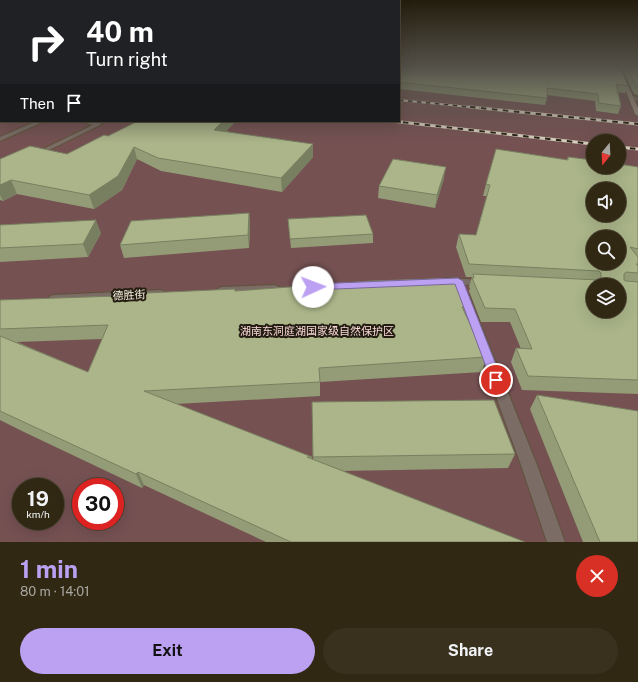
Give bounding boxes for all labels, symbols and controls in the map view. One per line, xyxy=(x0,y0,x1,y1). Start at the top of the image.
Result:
text: 40 m xyxy=(86,15,154,48)
icon: right xyxy=(20,16,72,68)
text: Turn right xyxy=(86,49,168,70)
icon: arrive xyxy=(63,92,85,114)
text: Then xyxy=(20,95,55,112)
north arrow xyxy=(586,134,626,174)
map controls xyxy=(586,134,626,318)
button: sound xyxy=(586,182,626,222)
button: search xyxy=(586,230,626,270)
position arrow xyxy=(292,266,334,308)
button: layers xyxy=(586,278,626,318)
street label: 德胜街 xyxy=(112,288,146,302)
park label: 湖南东洞庭湖国家级自然保护区 xyxy=(240,325,394,337)
pin xyxy=(479,363,513,397)
icon: arrive xyxy=(485,369,507,391)
speed limit sign: 30 xyxy=(72,478,124,530)
text: 19 xyxy=(27,487,49,511)
text: km/h xyxy=(26,508,50,520)
text: 1 min xyxy=(20,555,78,583)
button: close xyxy=(576,555,618,597)
text: 80 m · 14:01 xyxy=(20,584,90,599)
button: Exit xyxy=(20,628,315,674)
button: Share xyxy=(323,628,618,674)

